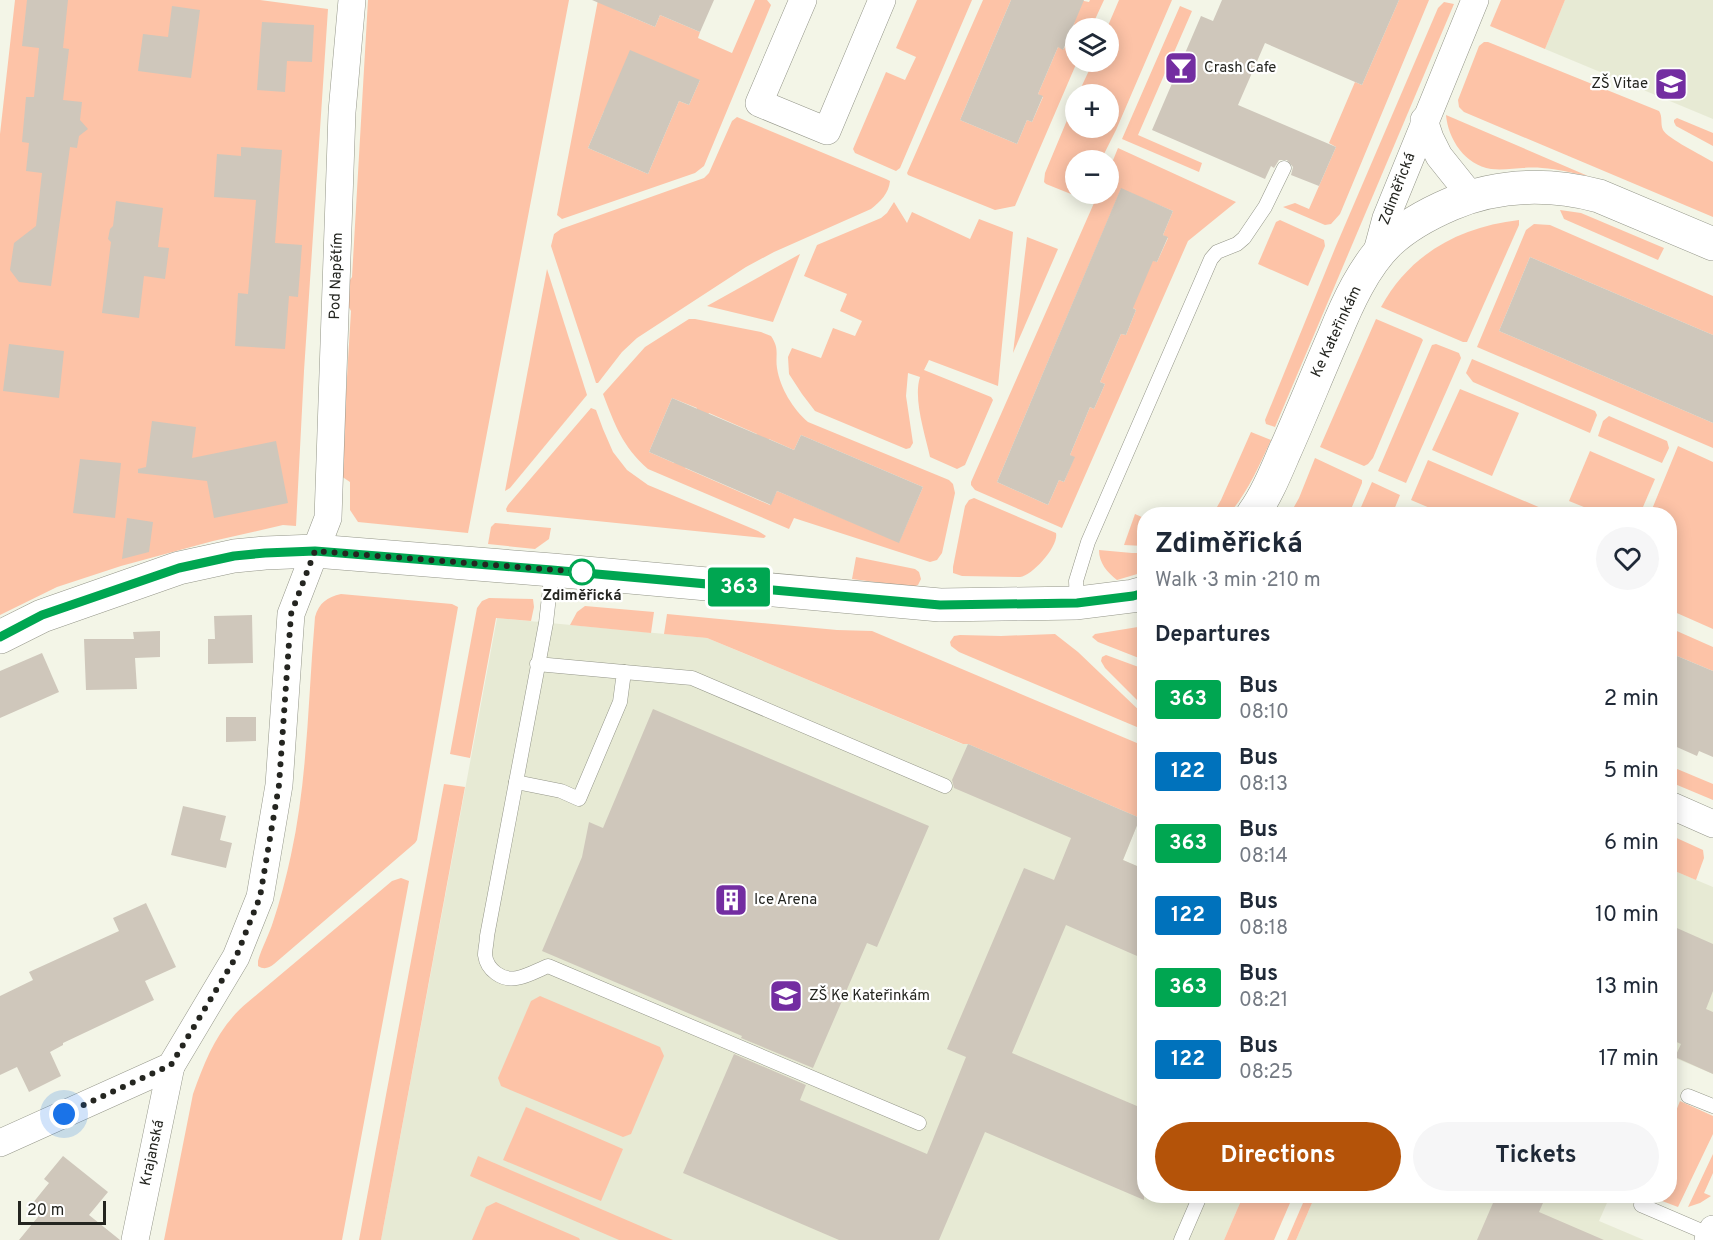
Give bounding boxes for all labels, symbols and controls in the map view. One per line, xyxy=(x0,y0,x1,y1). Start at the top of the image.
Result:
map controls xyxy=(1065,18,1119,204)
button: layers xyxy=(1065,18,1119,72)
bar icon: Crash Cafe xyxy=(1163,50,1199,86)
place label: Crash Cafe xyxy=(1204,59,1276,78)
school or university icon: ZŠ Vitae xyxy=(1653,66,1689,102)
place label: ZŠ Vitae xyxy=(1591,73,1648,94)
button: + xyxy=(1065,84,1119,138)
button: − xyxy=(1065,150,1119,204)
street label: Zdiměřická xyxy=(1376,150,1420,228)
street label: Pod Napětím xyxy=(326,232,348,320)
street label: Ke Kateřinkám xyxy=(1308,283,1366,381)
text: Zdiměřická xyxy=(1155,527,1303,563)
button: heart xyxy=(1596,527,1659,590)
marker: Zdiměřická xyxy=(569,559,595,585)
line badge: 363 xyxy=(704,568,774,606)
text: Walk · 3 min · 210 m xyxy=(1155,568,1321,594)
text: 363 xyxy=(720,574,758,601)
place label: Zdiměřická xyxy=(542,587,622,606)
text: Departures xyxy=(1155,622,1271,649)
text: Bus xyxy=(1239,673,1278,700)
text: 363 xyxy=(1169,686,1207,713)
text: 2 min xyxy=(1604,686,1659,713)
text: 08:10 xyxy=(1239,700,1289,726)
text: Bus xyxy=(1239,745,1278,772)
text: 122 xyxy=(1171,758,1205,785)
text: 5 min xyxy=(1604,758,1659,785)
text: 08:13 xyxy=(1239,772,1288,798)
text: Bus xyxy=(1239,817,1278,844)
text: 363 xyxy=(1169,830,1207,857)
text: 6 min xyxy=(1604,830,1659,857)
text: 08:14 xyxy=(1239,844,1288,870)
building icon: Ice Arena xyxy=(713,882,749,918)
text: Bus xyxy=(1239,889,1278,916)
place label: Ice Arena xyxy=(754,891,817,910)
text: 122 xyxy=(1171,902,1205,929)
text: 10 min xyxy=(1595,902,1659,929)
text: 08:18 xyxy=(1239,916,1288,942)
text: Bus xyxy=(1239,961,1278,988)
text: 363 xyxy=(1169,974,1207,1001)
text: 13 min xyxy=(1596,974,1659,1001)
school or university icon: ZŠ Ke Kateřinkám xyxy=(768,978,804,1014)
place label: ZŠ Ke Kateřinkám xyxy=(809,985,930,1006)
text: 08:21 xyxy=(1239,988,1288,1014)
text: Bus xyxy=(1239,1033,1278,1060)
text: 122 xyxy=(1171,1046,1205,1073)
text: 17 min xyxy=(1599,1046,1659,1073)
text: 08:25 xyxy=(1239,1060,1293,1086)
your location xyxy=(49,1099,79,1129)
street label: Krajanská xyxy=(137,1118,169,1188)
button: Directions xyxy=(1155,1122,1401,1191)
button: Tickets xyxy=(1413,1122,1659,1191)
scale bar xyxy=(18,1198,106,1226)
text: 20 m xyxy=(27,1201,64,1221)

